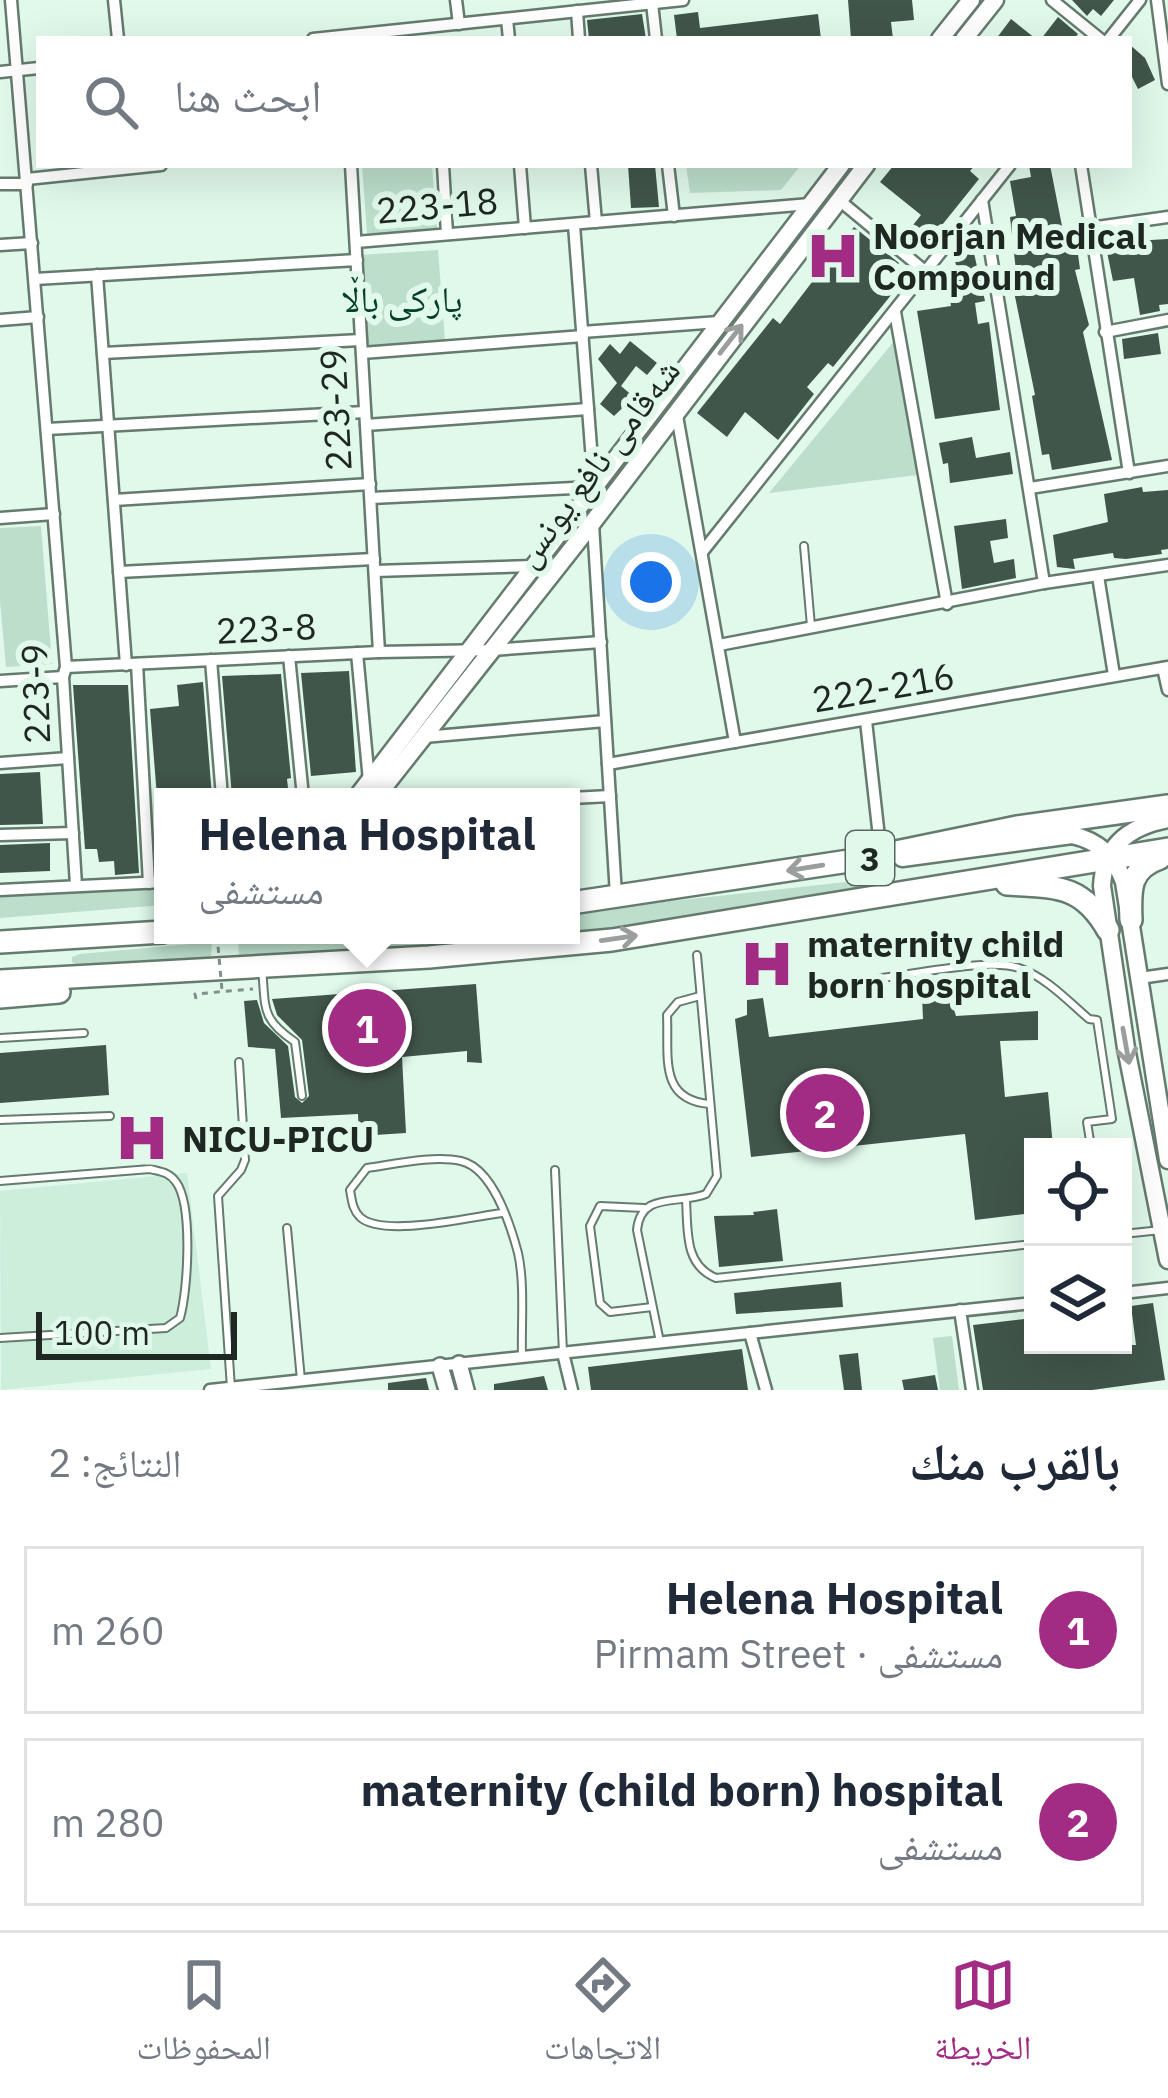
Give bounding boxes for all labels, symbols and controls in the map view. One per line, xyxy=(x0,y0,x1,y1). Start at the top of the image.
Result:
search box xyxy=(36,36,1132,168)
text: ابحث هنا xyxy=(174,66,322,124)
icon: search xyxy=(78,69,144,135)
street label: 223-18 xyxy=(374,176,500,234)
place label: Noorjan Medical Compound xyxy=(873,212,1147,300)
hospital icon: Noorjan Medical Compound xyxy=(804,227,862,285)
park label: پارکی باڵا xyxy=(341,275,463,322)
one-way arrow xyxy=(717,324,744,356)
street label: 223-29 xyxy=(308,348,362,472)
street label: شەقامی نافع یونس xyxy=(502,348,690,576)
your location xyxy=(621,552,681,612)
street label: 223-8 xyxy=(214,602,318,654)
street label: 223-9 xyxy=(10,643,60,745)
street label: 222-216 xyxy=(808,651,958,723)
popup xyxy=(154,788,580,944)
text: Helena Hospital xyxy=(198,804,536,862)
road number: 3 xyxy=(846,831,894,885)
one-way arrow xyxy=(786,858,825,881)
text: مستشفى xyxy=(198,864,324,915)
place label: maternity child born hospital xyxy=(807,920,1064,1008)
one-way arrow xyxy=(599,926,638,949)
hospital icon: maternity child born hospital xyxy=(738,935,796,993)
pin: 1 xyxy=(328,983,406,1073)
one-way arrow xyxy=(1116,1026,1139,1065)
pin: 2 xyxy=(786,1068,864,1158)
hospital icon: NICU-PICU xyxy=(113,1109,171,1167)
place label: NICU-PICU xyxy=(182,1115,374,1162)
map controls xyxy=(1024,1138,1132,1354)
button: locate xyxy=(1024,1138,1132,1246)
button: layers xyxy=(1024,1246,1132,1354)
scale bar xyxy=(36,1306,237,1359)
text: 100 m xyxy=(54,1311,150,1354)
text: بالقرب منك xyxy=(909,1428,1120,1494)
text: النتائج: 2 xyxy=(48,1437,182,1488)
text: Helena Hospital xyxy=(666,1568,1003,1626)
text: 260 m xyxy=(51,1605,164,1656)
text: 1 xyxy=(1066,1605,1090,1656)
text: مستشفى · Pirmam Street xyxy=(594,1628,1003,1679)
text: maternity (child born) hospital xyxy=(360,1760,1003,1818)
text: 280 m xyxy=(51,1797,164,1848)
text: 2 xyxy=(1066,1797,1090,1848)
text: مستشفى xyxy=(878,1820,1003,1871)
tab: المحفوظات xyxy=(137,1952,271,2080)
tab: الاتجاهات xyxy=(544,1952,661,2080)
tab: الخريطة xyxy=(934,1952,1031,2080)

